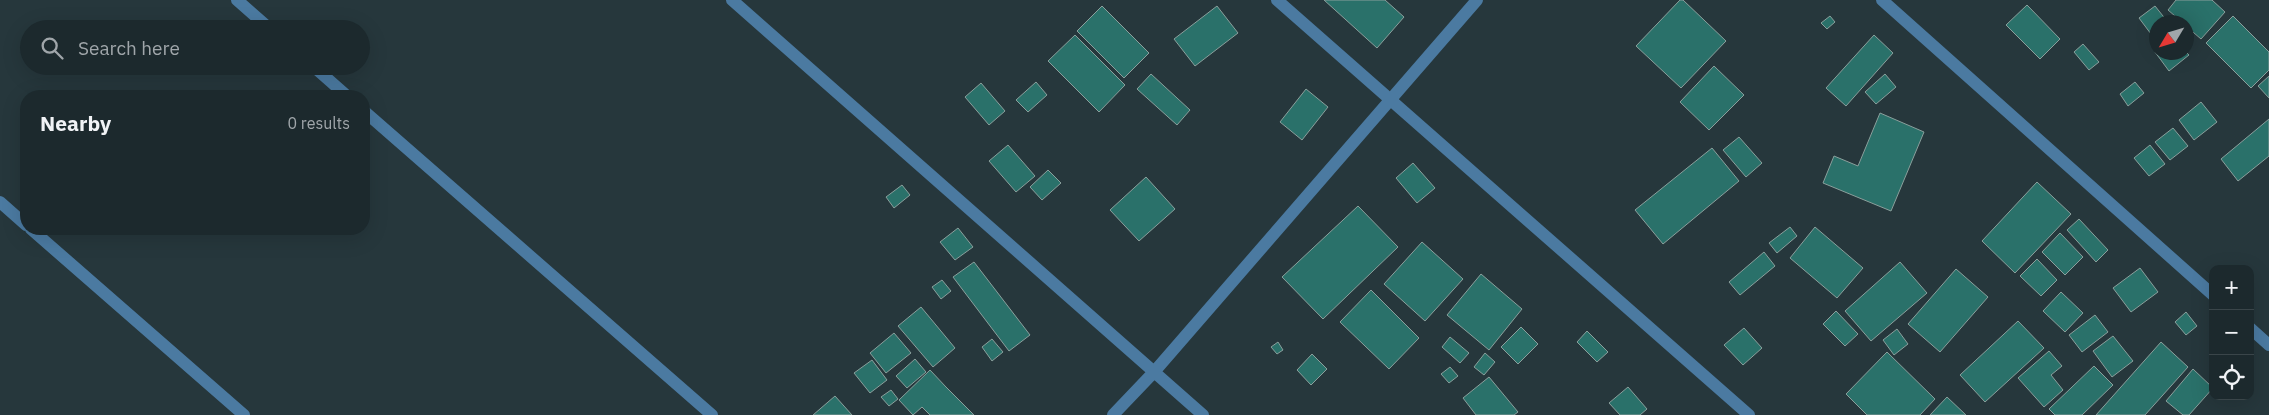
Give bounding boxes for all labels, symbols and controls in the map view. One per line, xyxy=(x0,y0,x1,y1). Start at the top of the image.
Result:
north arrow xyxy=(2149,15,2194,60)
search box xyxy=(20,20,370,75)
icon: search xyxy=(38,34,66,62)
text: Search here xyxy=(78,36,180,60)
text: Nearby xyxy=(40,109,111,137)
text: 0 results xyxy=(287,113,350,133)
map controls xyxy=(2209,265,2254,400)
button: + xyxy=(2209,265,2254,310)
button: − xyxy=(2209,310,2254,355)
button: locate xyxy=(2209,355,2254,400)

